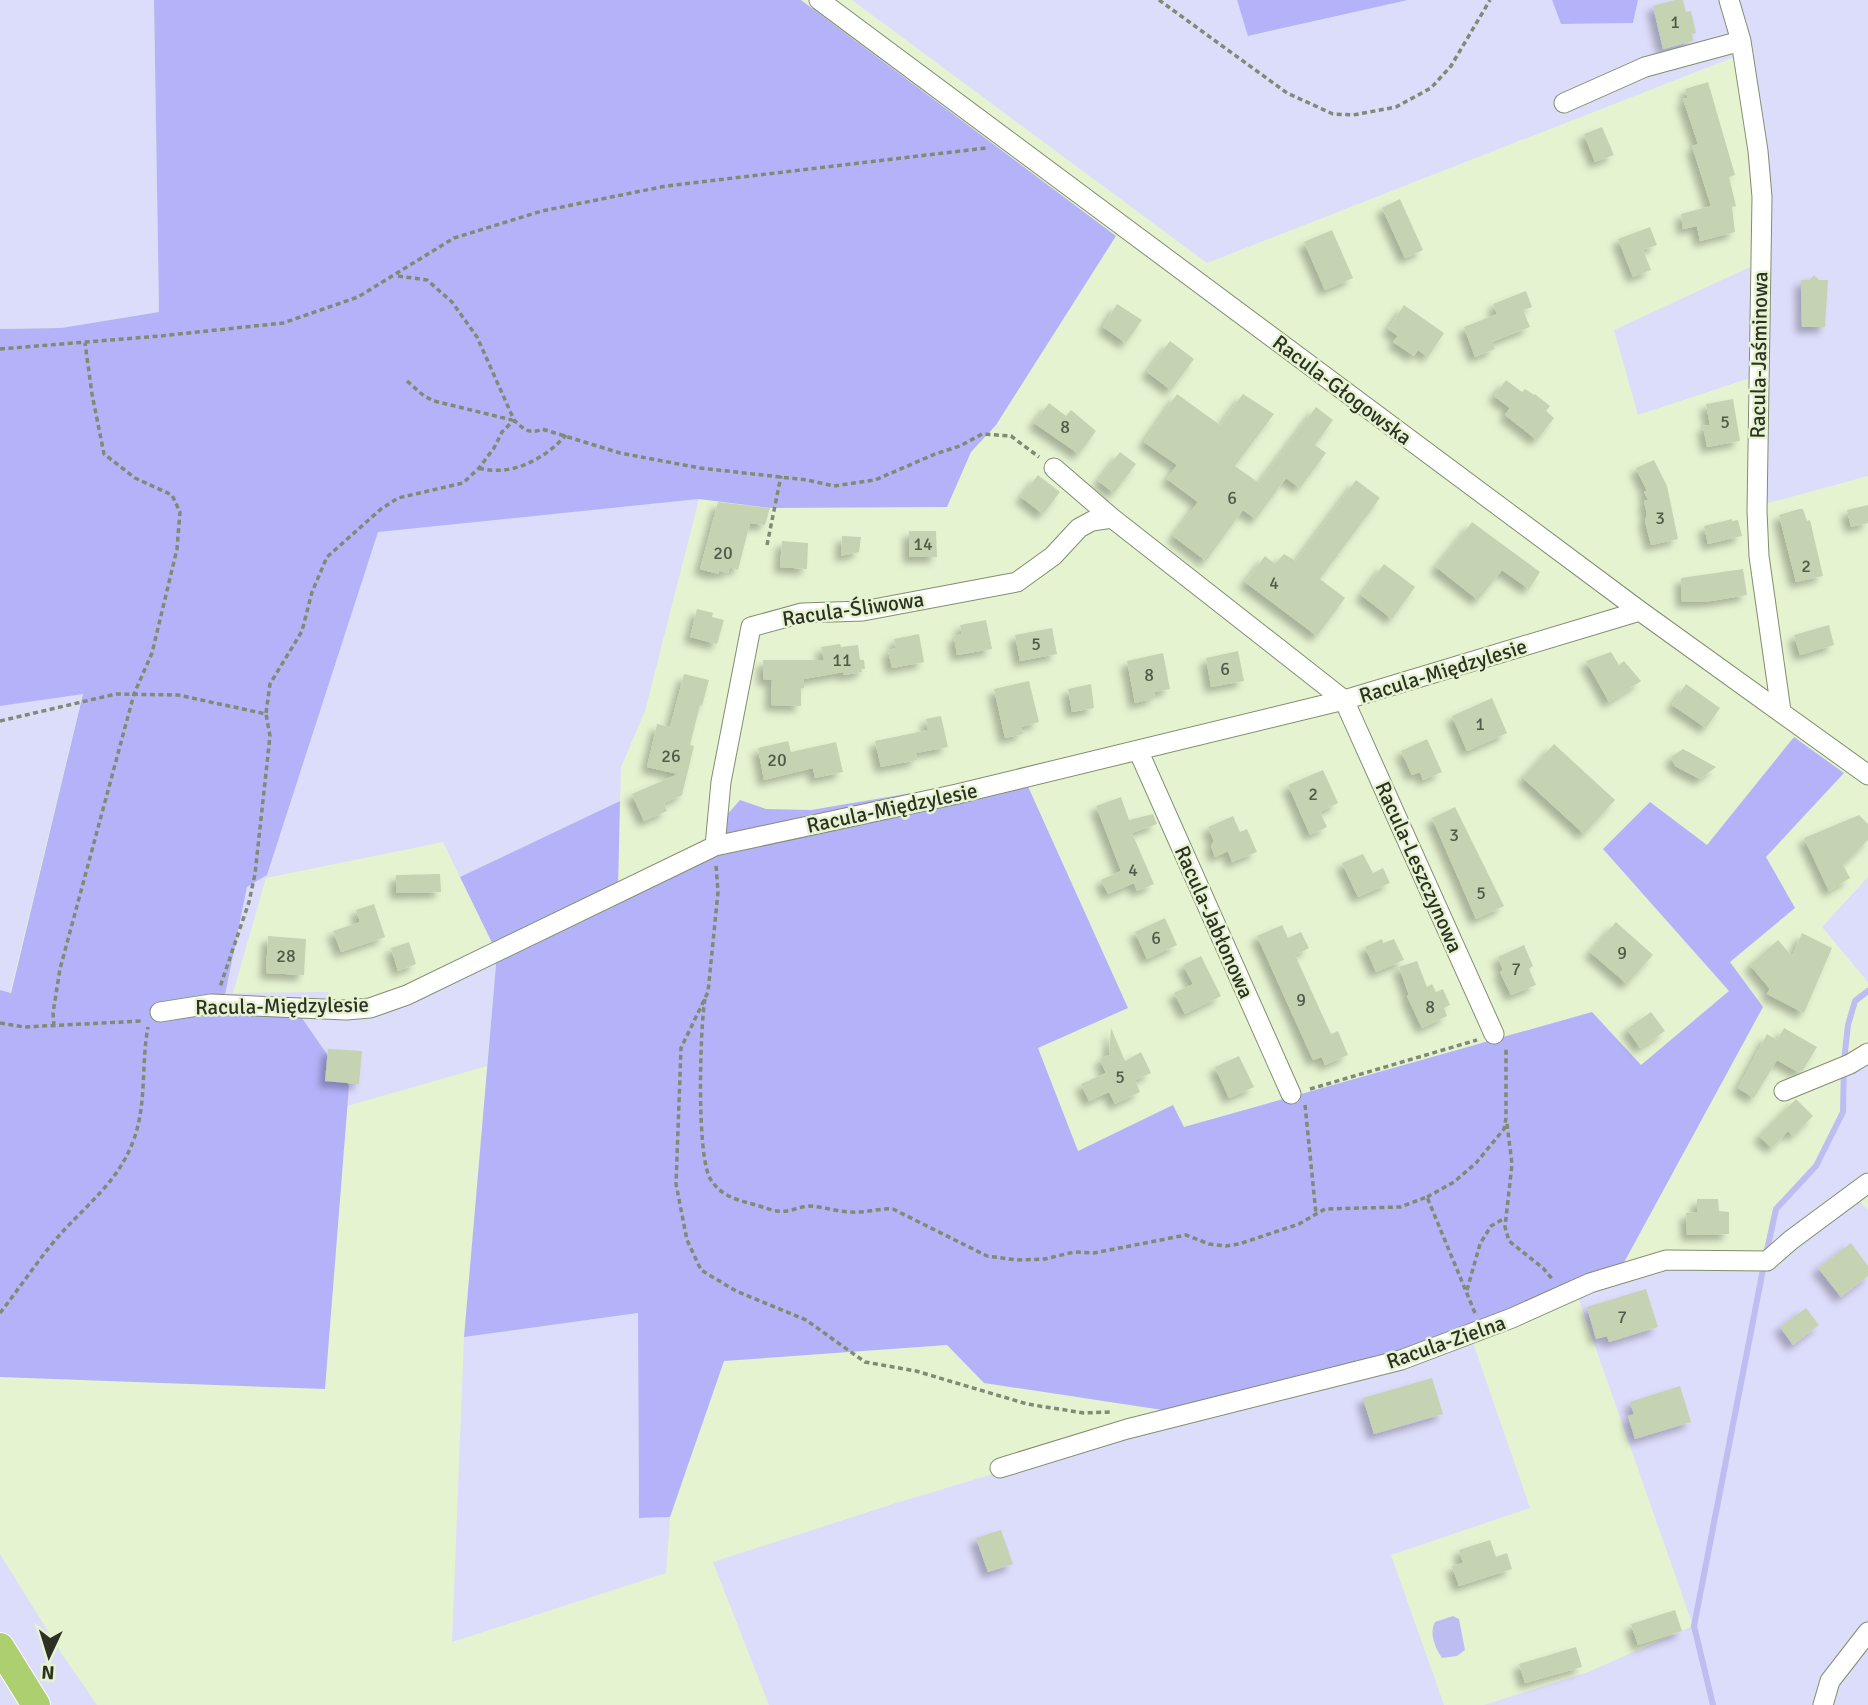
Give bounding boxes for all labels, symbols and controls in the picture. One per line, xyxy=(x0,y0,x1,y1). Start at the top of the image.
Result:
house number: 1 xyxy=(1670,11,1680,33)
street label: Racula-Jaśminowa xyxy=(1745,271,1773,439)
street label: Racula-Głogowska xyxy=(1267,329,1417,451)
house number: 5 xyxy=(1720,411,1730,433)
house number: 8 xyxy=(1060,416,1070,438)
house number: 6 xyxy=(1227,487,1237,509)
house number: 3 xyxy=(1655,507,1665,529)
house number: 14 xyxy=(913,533,933,555)
house number: 20 xyxy=(713,542,733,564)
house number: 2 xyxy=(1801,555,1811,577)
house number: 4 xyxy=(1269,572,1279,594)
street label: Racula-Śliwowa xyxy=(780,586,926,632)
house number: 5 xyxy=(1031,633,1041,655)
street label: Racula-Międzylesie xyxy=(1356,633,1530,709)
house number: 11 xyxy=(832,649,852,671)
house number: 6 xyxy=(1220,658,1230,680)
house number: 8 xyxy=(1144,664,1154,686)
house number: 1 xyxy=(1475,713,1485,735)
house number: 26 xyxy=(661,745,681,767)
house number: 20 xyxy=(767,749,787,771)
street label: Racula-Międzylesie xyxy=(804,777,980,839)
street label: Racula-Leszczynowa xyxy=(1370,777,1468,957)
house number: 2 xyxy=(1308,783,1318,805)
house number: 3 xyxy=(1449,824,1459,846)
street label: Racula-Jabłonowa xyxy=(1169,842,1259,1002)
house number: 4 xyxy=(1128,859,1138,881)
house number: 5 xyxy=(1476,882,1486,904)
house number: 6 xyxy=(1151,927,1161,949)
house number: 9 xyxy=(1617,942,1627,964)
house number: 28 xyxy=(276,945,296,967)
house number: 7 xyxy=(1511,958,1521,980)
house number: 9 xyxy=(1296,989,1306,1011)
street label: Racula-Międzylesie xyxy=(195,991,369,1021)
house number: 8 xyxy=(1425,996,1435,1018)
house number: 5 xyxy=(1115,1066,1125,1088)
house number: 7 xyxy=(1617,1306,1627,1328)
street label: Racula-Zielna xyxy=(1383,1309,1509,1375)
north arrow xyxy=(14,1621,84,1691)
text: N xyxy=(40,1660,55,1684)

